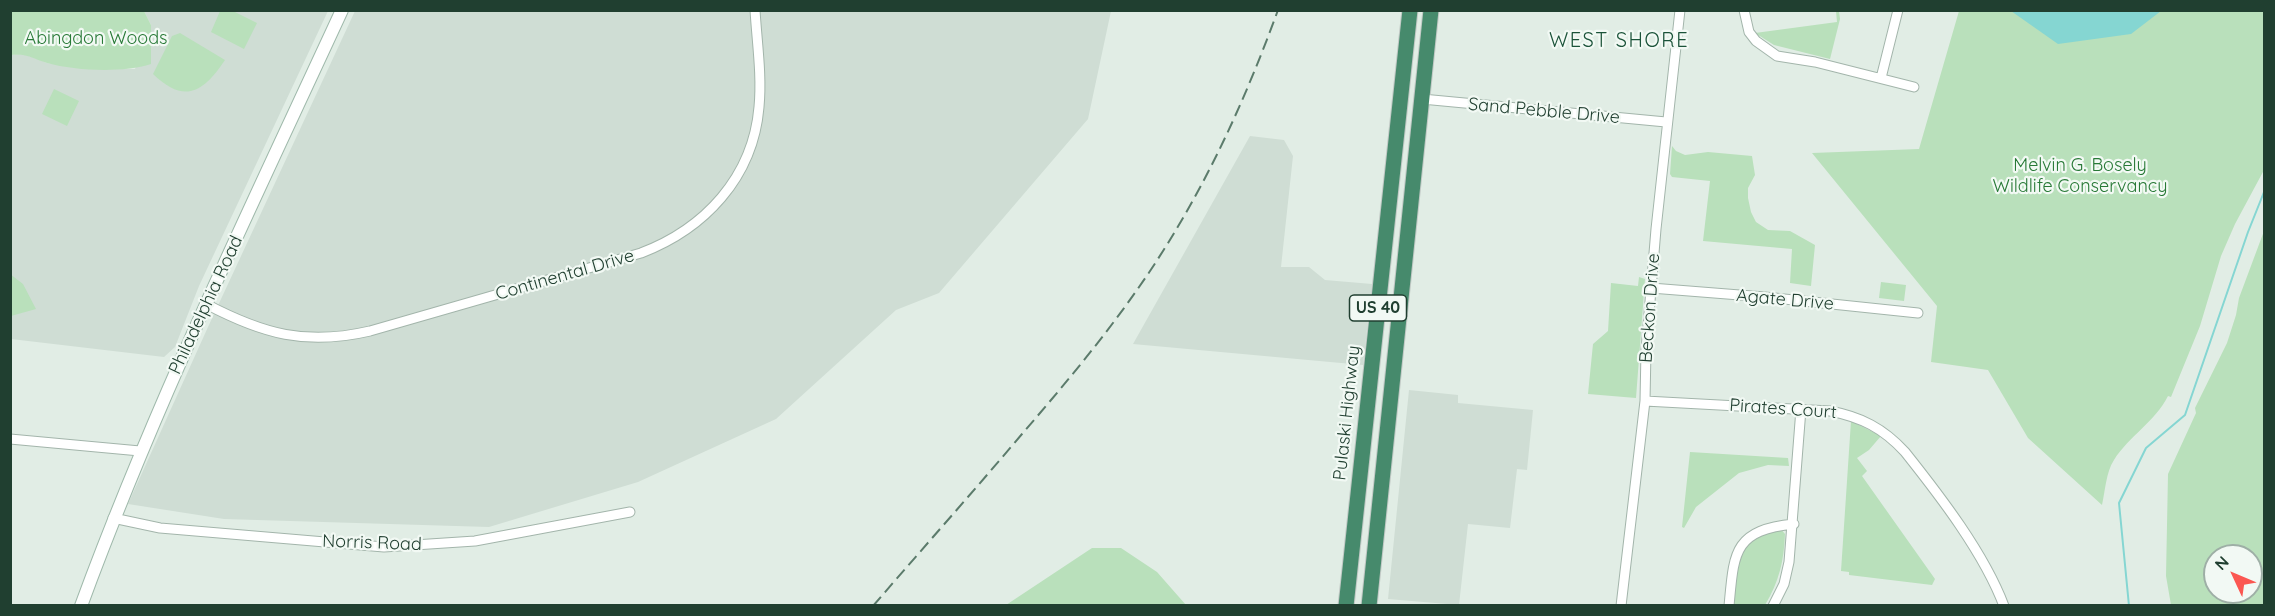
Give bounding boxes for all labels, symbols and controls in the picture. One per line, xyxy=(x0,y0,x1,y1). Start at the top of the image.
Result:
park label: Abingdon Woods xyxy=(25,28,167,50)
district label: WEST SHORE xyxy=(1549,29,1689,53)
street label: Sand Pebble Drive xyxy=(1467,94,1621,128)
park label: Melvin G. Bosely Wildlife Conservancy xyxy=(1993,155,2167,198)
street label: Philadelphia Road xyxy=(164,232,248,378)
street label: Continental Drive xyxy=(493,245,637,305)
street label: Beckon Drive xyxy=(1635,252,1665,364)
street label: Agate Drive xyxy=(1735,285,1835,315)
road number: US 40 xyxy=(1350,295,1406,321)
street label: Pulaski Highway xyxy=(1329,344,1365,482)
street label: Pirates Court xyxy=(1729,394,1837,424)
street label: Norris Road xyxy=(322,530,422,556)
north arrow xyxy=(2203,544,2263,604)
text: N xyxy=(2210,552,2233,574)

